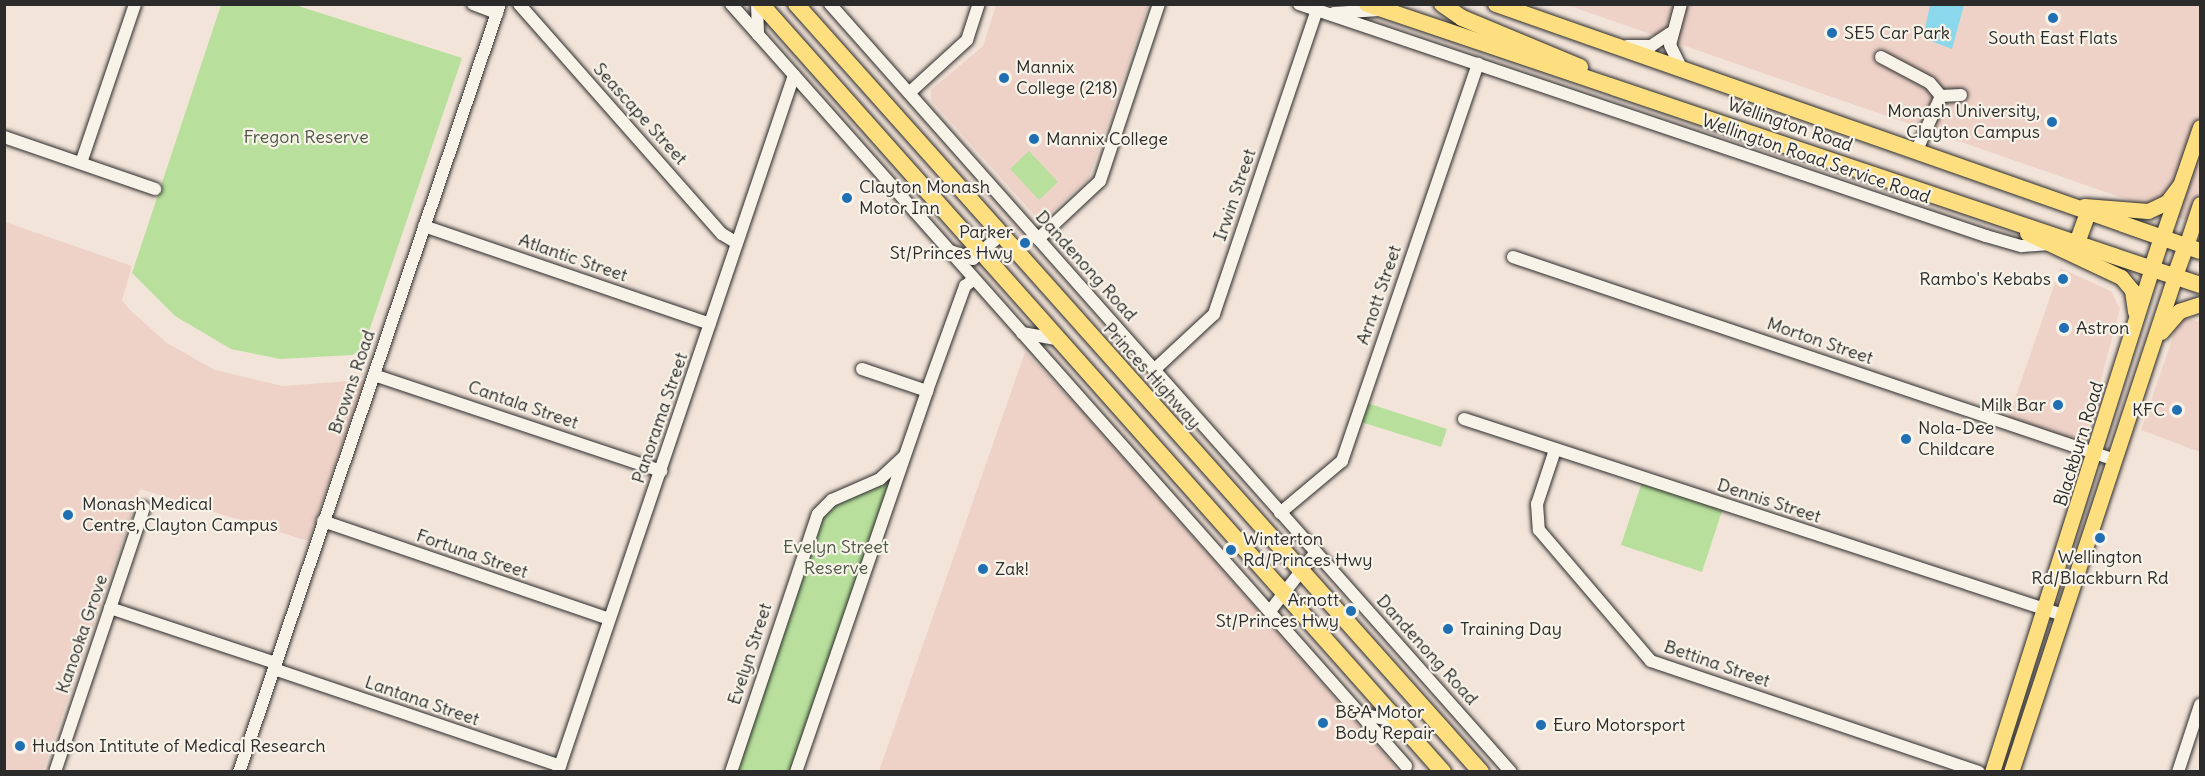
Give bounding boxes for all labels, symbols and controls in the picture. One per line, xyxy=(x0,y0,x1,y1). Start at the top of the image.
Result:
marker: South East Flats xyxy=(2046,11,2060,25)
place label: SE5 Car Park xyxy=(1844,22,1950,44)
marker: SE5 Car Park xyxy=(1825,26,1839,40)
place label: South East Flats xyxy=(1988,27,2118,49)
place label: Mannix College (218) xyxy=(1016,57,1118,100)
street label: Seascape Street xyxy=(589,59,691,169)
marker: Mannix College (218) xyxy=(997,71,1011,85)
street label: Wellington Road xyxy=(1725,93,1855,157)
place label: Monash University, Clayton Campus xyxy=(1887,101,2040,144)
street label: Wellington Road Service Road xyxy=(1699,110,1933,208)
marker: Monash University, Clayton Campus xyxy=(2045,115,2059,129)
park label: Fregon Reserve xyxy=(243,126,369,148)
place label: Mannix College xyxy=(1046,128,1168,150)
marker: Mannix College xyxy=(1027,132,1041,146)
street label: Irwin Street xyxy=(1209,146,1261,244)
place label: Clayton Monash Motor Inn xyxy=(859,177,990,219)
marker: Clayton Monash Motor Inn xyxy=(840,191,854,205)
street label: Dandenong Road xyxy=(1031,206,1141,326)
place label: Parker St/Princes Hwy xyxy=(890,222,1013,264)
street label: Atlantic Street xyxy=(516,229,630,287)
marker: Parker St/Princes Hwy xyxy=(1018,236,1032,250)
street label: Arnott Street xyxy=(1352,242,1406,348)
place label: Rambo's Kebabs xyxy=(1919,268,2051,290)
marker: Rambo's Kebabs xyxy=(2056,272,2070,286)
street label: Morton Street xyxy=(1764,313,1876,369)
place label: Astron xyxy=(2076,317,2130,339)
street label: Princes Highway xyxy=(1099,318,1205,434)
marker: Astron xyxy=(2057,321,2071,335)
street label: Browns Road xyxy=(324,327,380,437)
street label: Panorama Street xyxy=(627,350,693,486)
street label: Cantala Street xyxy=(465,376,581,434)
street label: Blackburn Road xyxy=(2050,379,2108,509)
place label: Milk Bar xyxy=(1981,394,2046,416)
marker: Milk Bar xyxy=(2051,398,2065,412)
place label: KFC xyxy=(2132,399,2165,421)
marker: KFC xyxy=(2170,403,2184,417)
place label: Nola-Dee Childcare xyxy=(1918,418,1995,460)
marker: Nola-Dee Childcare xyxy=(1899,432,1913,446)
street label: Dennis Street xyxy=(1714,474,1824,528)
place label: Monash Medical Centre, Clayton Campus xyxy=(82,494,278,536)
marker: Monash Medical Centre, Clayton Campus xyxy=(59,506,77,524)
street label: Fortuna Street xyxy=(413,525,531,583)
place label: Winterton Rd/Princes Hwy xyxy=(1243,529,1372,572)
marker: Wellington Rd/Blackburn Rd xyxy=(2093,531,2107,545)
park label: Evelyn Street Reserve xyxy=(783,537,889,580)
marker: Winterton Rd/Princes Hwy xyxy=(1224,543,1238,557)
place label: Wellington Rd/Blackburn Rd xyxy=(2031,547,2169,590)
place label: Zak! xyxy=(995,558,1029,580)
marker: Zak! xyxy=(976,562,990,576)
street label: Kanooka Grove xyxy=(52,572,112,696)
place label: Arnott St/Princes Hwy xyxy=(1216,590,1339,632)
street label: Dandenong Road xyxy=(1372,590,1482,710)
street label: Evelyn Street xyxy=(723,600,777,708)
marker: Arnott St/Princes Hwy xyxy=(1344,604,1358,618)
place label: Training Day xyxy=(1460,618,1562,640)
marker: Training Day xyxy=(1441,622,1455,636)
street label: Bettina Street xyxy=(1661,636,1773,692)
street label: Lantana Street xyxy=(362,671,482,731)
place label: B&A Motor Body Repair xyxy=(1335,702,1435,744)
place label: Euro Motorsport xyxy=(1553,714,1685,736)
marker: B&A Motor Body Repair xyxy=(1316,716,1330,730)
marker: Euro Motorsport xyxy=(1534,718,1548,732)
place label: Hudson Intitute of Medical Research xyxy=(32,735,326,757)
marker: Hudson Intitute of Medical Research xyxy=(13,739,27,753)

